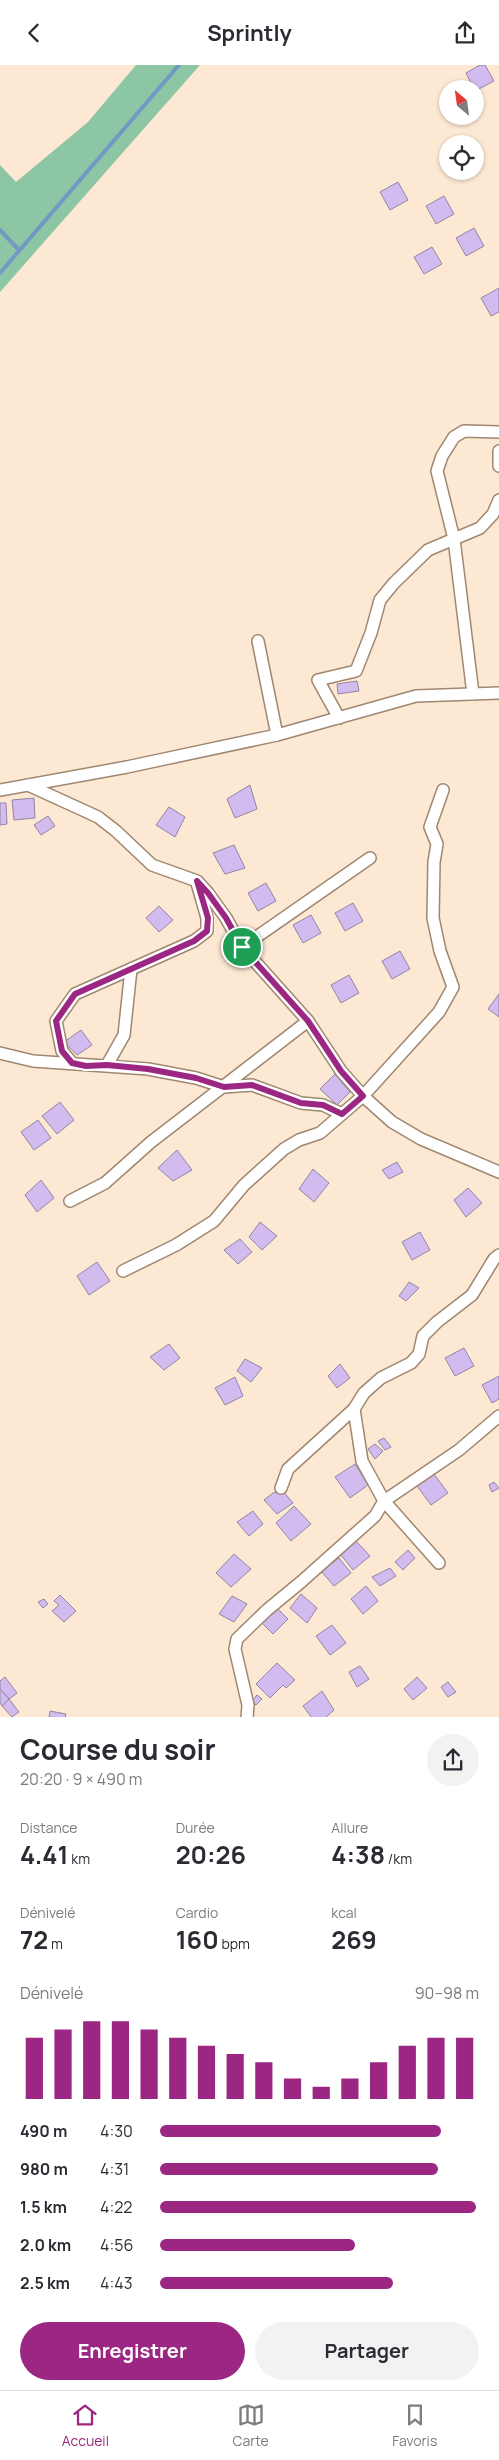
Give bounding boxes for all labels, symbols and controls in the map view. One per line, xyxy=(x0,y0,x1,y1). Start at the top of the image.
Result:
text: Sprintly xyxy=(207,18,292,48)
icon: back xyxy=(20,19,48,47)
icon: share xyxy=(451,19,479,47)
north arrow xyxy=(439,80,484,125)
map controls xyxy=(439,80,484,180)
button: locate xyxy=(439,135,484,180)
pin xyxy=(221,926,263,968)
icon: arrive xyxy=(228,933,256,961)
text: Course du soir xyxy=(20,1730,216,1768)
button: share xyxy=(427,1734,479,1786)
text: 20:20 · 9 × 490 m xyxy=(20,1768,142,1790)
text: Distance xyxy=(20,1818,77,1837)
text: Durée xyxy=(176,1818,215,1837)
text: Allure xyxy=(331,1818,368,1837)
text: 4.41 xyxy=(20,1837,68,1872)
text: 20:26 xyxy=(176,1837,246,1872)
text: 4:38 xyxy=(331,1837,385,1872)
text: km xyxy=(68,1849,90,1868)
text: /km xyxy=(385,1849,412,1868)
text: Dénivelé xyxy=(20,1903,75,1922)
text: Cardio xyxy=(176,1903,218,1922)
text: kcal xyxy=(331,1903,357,1922)
text: 72 xyxy=(20,1922,48,1957)
text: 160 xyxy=(176,1922,219,1957)
text: 269 xyxy=(331,1922,377,1957)
text: m xyxy=(48,1934,63,1953)
text: bpm xyxy=(219,1934,250,1953)
text: Dénivelé xyxy=(20,1982,83,2004)
text: 90–98 m xyxy=(415,1982,479,2004)
text: 490 m xyxy=(20,2120,67,2142)
text: 4:30 xyxy=(100,2120,133,2142)
text: 980 m xyxy=(20,2158,68,2180)
text: 4:31 xyxy=(100,2158,129,2180)
text: 1.5 km xyxy=(20,2196,67,2218)
text: 4:22 xyxy=(100,2196,132,2218)
text: 2.0 km xyxy=(20,2234,71,2256)
text: 4:56 xyxy=(100,2234,133,2256)
text: 2.5 km xyxy=(20,2272,70,2294)
text: 4:43 xyxy=(100,2272,133,2294)
button: Enregistrer xyxy=(20,2322,245,2380)
button: Partager xyxy=(255,2322,479,2380)
tab: Accueil xyxy=(62,2401,109,2450)
tab: Carte xyxy=(232,2401,269,2450)
tab: Favoris xyxy=(392,2401,437,2450)

